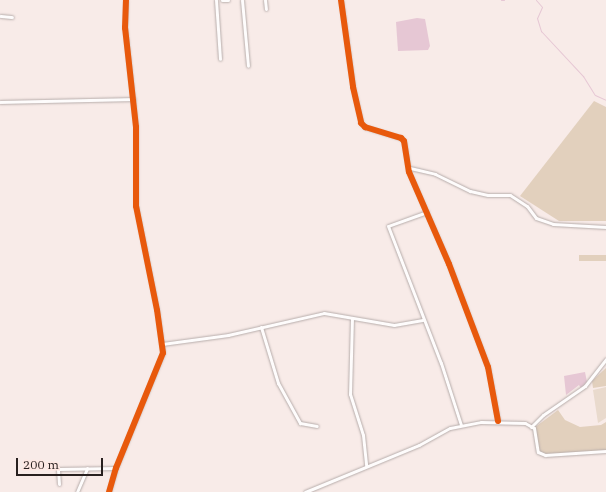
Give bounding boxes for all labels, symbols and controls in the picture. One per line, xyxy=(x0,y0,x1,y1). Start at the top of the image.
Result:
scale bar xyxy=(18,450,105,476)
text: 200 m xyxy=(23,457,59,472)

